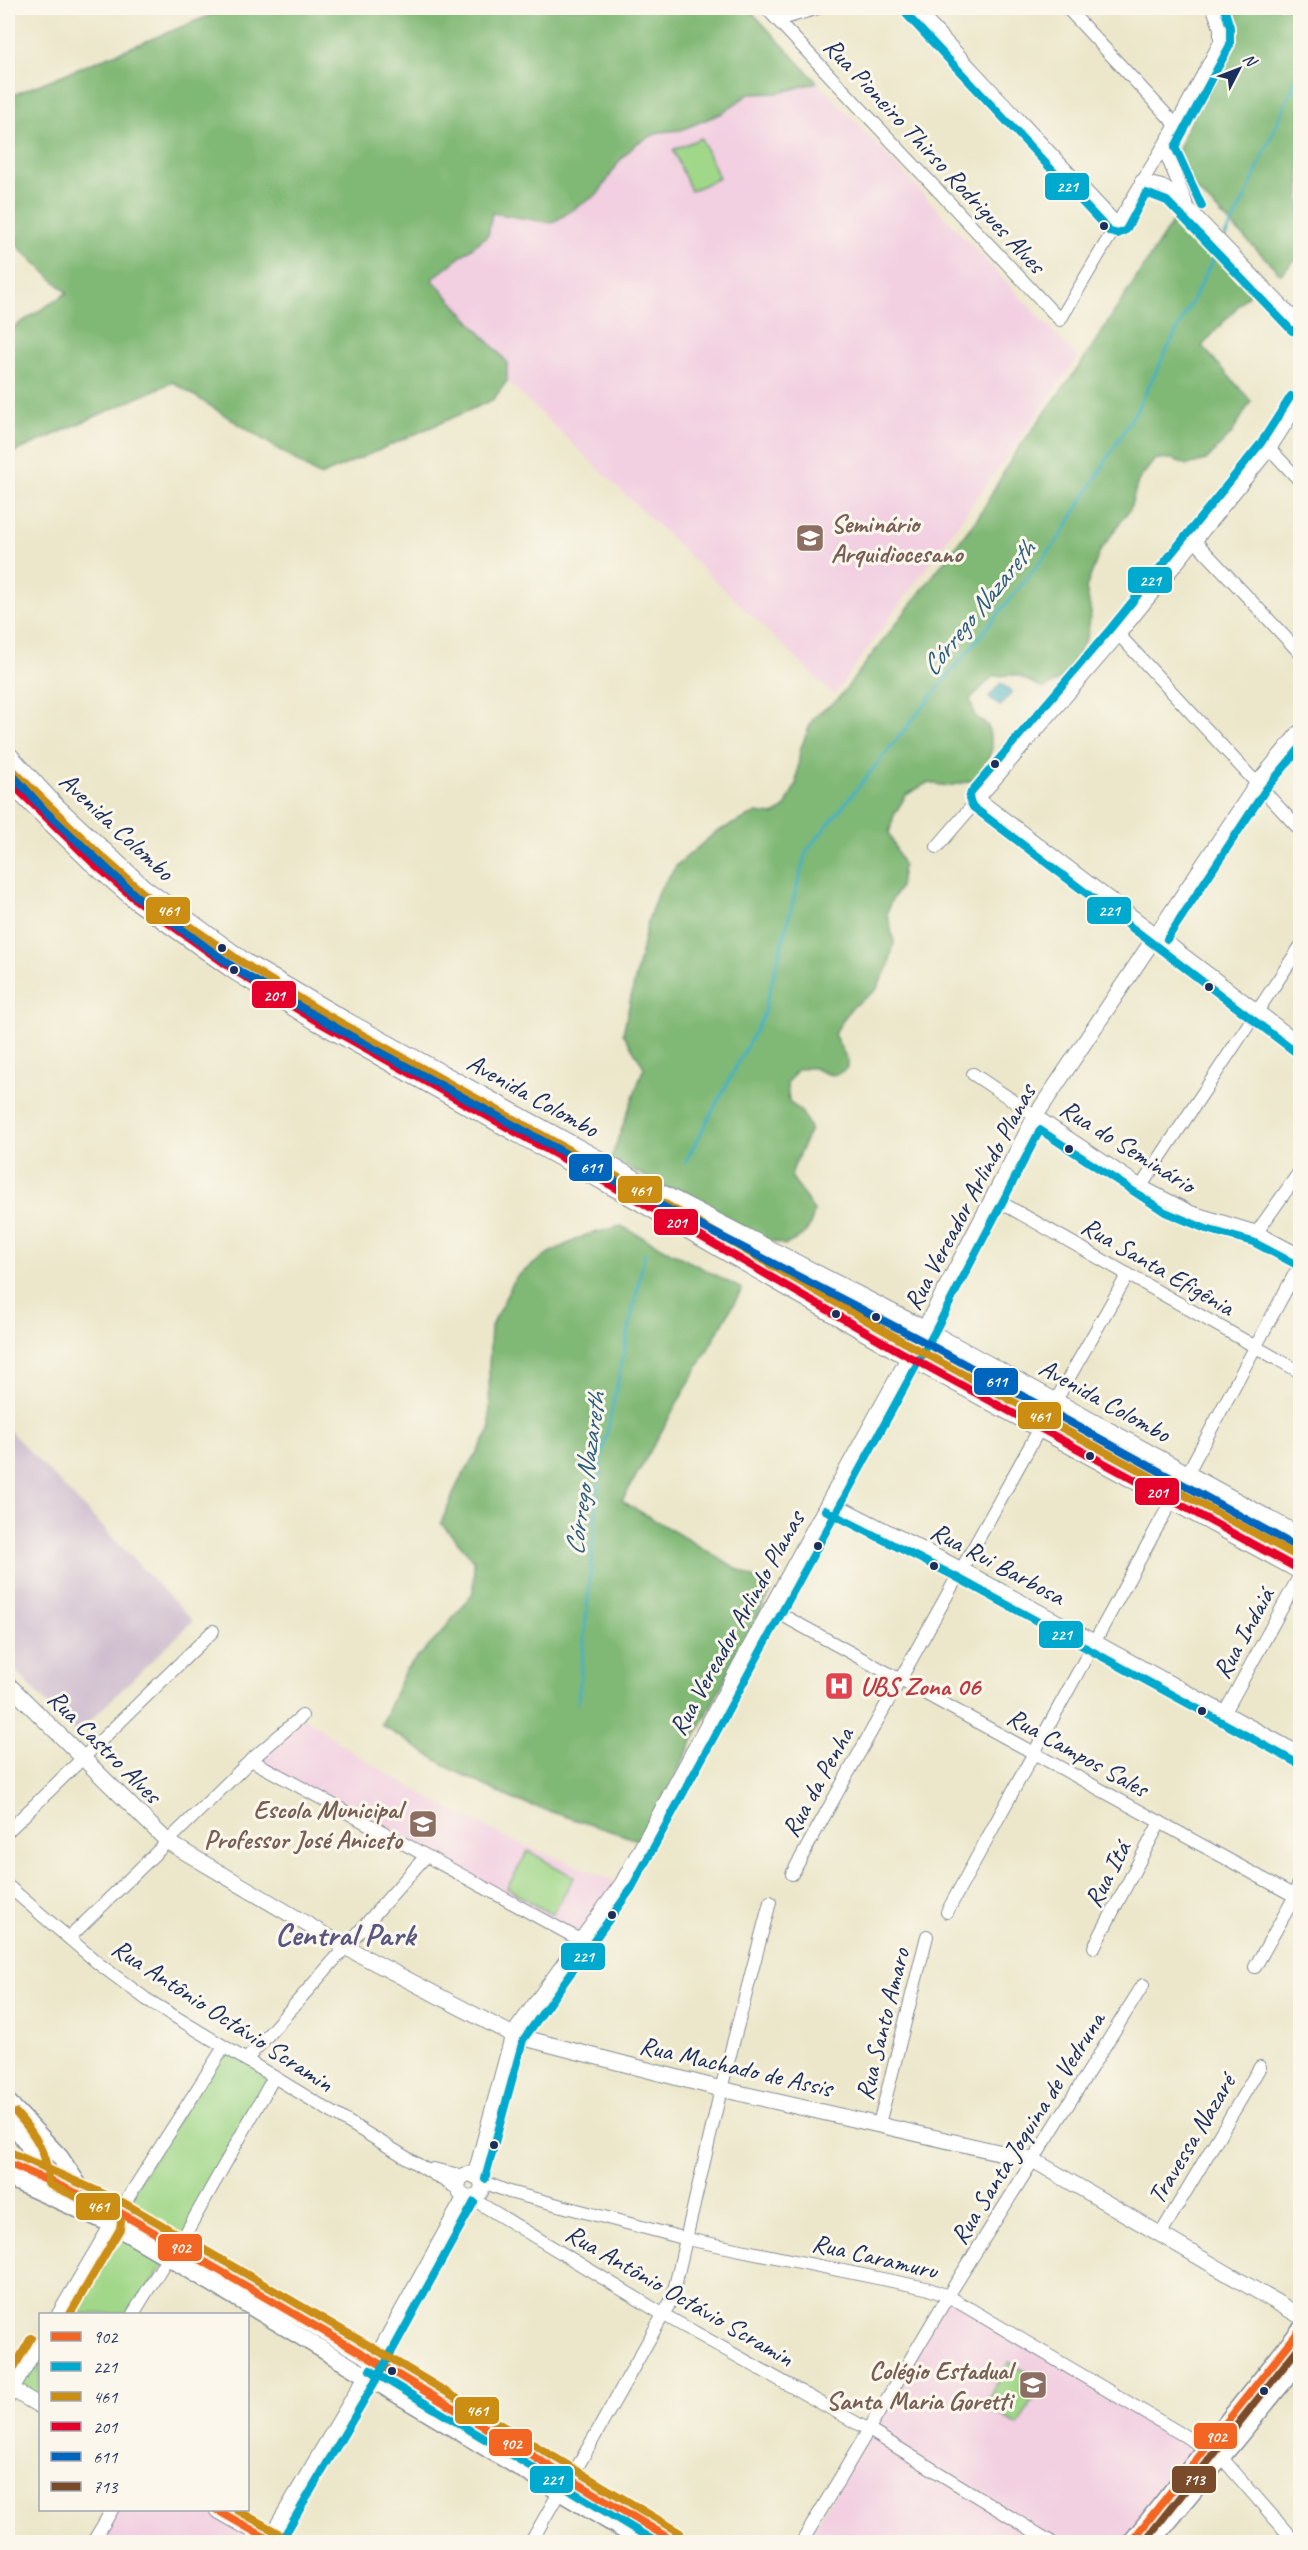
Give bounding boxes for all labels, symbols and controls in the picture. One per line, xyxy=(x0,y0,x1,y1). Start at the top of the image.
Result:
street label: Rua Pioneiro Thirso Rodrigues Alves xyxy=(816,30,1054,282)
north arrow xyxy=(1209,39,1269,99)
text: N xyxy=(1239,49,1262,72)
line badge: 221 xyxy=(1044,172,1090,201)
text: 221 xyxy=(1056,177,1080,197)
unlabelled marker xyxy=(1098,220,1110,232)
place label: Seminário Arquidiocesano xyxy=(831,507,964,570)
school or university icon: Seminário Arquidiocesano xyxy=(794,522,826,554)
water label: Córrego Nazareth xyxy=(913,532,1044,682)
line badge: 221 xyxy=(1127,566,1173,594)
text: 221 xyxy=(1139,571,1163,591)
unlabelled marker xyxy=(989,758,1001,770)
street label: Avenida Colombo xyxy=(52,765,182,889)
line badge: 461 xyxy=(145,896,191,925)
line badge: 221 xyxy=(1086,896,1132,925)
text: 461 xyxy=(157,901,181,921)
text: 221 xyxy=(1098,901,1122,921)
unlabelled marker xyxy=(216,942,228,954)
unlabelled marker xyxy=(228,964,240,976)
line badge: 201 xyxy=(251,980,297,1009)
unlabelled marker xyxy=(1203,981,1215,993)
text: 201 xyxy=(263,986,287,1006)
street label: Avenida Colombo xyxy=(461,1046,606,1146)
street label: Rua Vereador Arlindo Planas xyxy=(896,1077,1044,1316)
street label: Rua do Seminário xyxy=(1054,1092,1204,1202)
unlabelled marker xyxy=(1063,1143,1075,1155)
line badge: 611 xyxy=(568,1153,613,1182)
text: 611 xyxy=(580,1158,604,1178)
line badge: 461 xyxy=(617,1175,663,1204)
text: 461 xyxy=(629,1181,653,1201)
line badge: 201 xyxy=(653,1208,699,1236)
street label: Rua Santa Efigênia xyxy=(1075,1209,1241,1324)
text: 201 xyxy=(665,1213,689,1233)
unlabelled marker xyxy=(830,1308,842,1320)
unlabelled marker xyxy=(870,1311,882,1323)
street label: Avenida Colombo xyxy=(1033,1351,1178,1451)
line badge: 611 xyxy=(973,1367,1019,1396)
text: 611 xyxy=(985,1372,1009,1392)
water label: Córrego Nazareth xyxy=(557,1388,614,1557)
line badge: 461 xyxy=(1017,1401,1062,1430)
text: 461 xyxy=(1028,1407,1052,1427)
unlabelled marker xyxy=(1084,1450,1096,1462)
line badge: 201 xyxy=(1134,1477,1180,1506)
text: 201 xyxy=(1146,1483,1170,1503)
street label: Rua Vereador Arlindo Planas xyxy=(661,1504,813,1741)
street label: Rua Rui Barbosa xyxy=(925,1514,1072,1613)
unlabelled marker xyxy=(812,1540,824,1552)
unlabelled marker xyxy=(928,1560,940,1572)
street label: Rua Indaiá xyxy=(1205,1580,1283,1684)
line badge: 221 xyxy=(1038,1620,1084,1649)
text: 221 xyxy=(1050,1625,1074,1645)
hospital icon: UBS Zona 06 xyxy=(823,1670,855,1702)
place label: UBS Zona 06 xyxy=(860,1670,982,1703)
street label: Rua Castro Alves xyxy=(41,1682,170,1812)
street label: Rua Campos Sales xyxy=(1001,1700,1156,1806)
unlabelled marker xyxy=(1196,1705,1208,1717)
street label: Rua da Penha xyxy=(774,1720,862,1843)
place label: Escola Municipal Professor José Aniceto xyxy=(204,1793,407,1856)
school or university icon: Escola Municipal Professor José Aniceto xyxy=(407,1808,439,1840)
street label: Rua Itá xyxy=(1076,1833,1140,1913)
unlabelled marker xyxy=(606,1909,618,1921)
district label: Central Park xyxy=(275,1914,418,1955)
street label: Rua Antônio Octávio Scramin xyxy=(106,1931,340,2100)
line badge: 221 xyxy=(560,1942,606,1971)
street label: Rua Santo Amaro xyxy=(848,1943,918,2103)
text: 221 xyxy=(572,1947,596,1967)
street label: Rua Santa Joquina de Vedruna xyxy=(943,2004,1114,2250)
street label: Rua Machado de Assis xyxy=(636,2028,837,2105)
street label: Travessa Nazaré xyxy=(1140,2065,1245,2210)
unlabelled marker xyxy=(488,2139,500,2151)
line badge: 461 xyxy=(75,2192,121,2221)
text: 461 xyxy=(87,2197,111,2217)
street label: Rua Antônio Octávio Scramin xyxy=(560,2217,800,2374)
street label: Rua Caramuru xyxy=(809,2226,942,2287)
line badge: 902 xyxy=(157,2233,203,2262)
text: 902 xyxy=(169,2238,192,2258)
legend xyxy=(39,2313,249,2511)
text: 902 xyxy=(93,2326,119,2348)
place label: Colégio Estadual Santa Maria Goretti xyxy=(826,2354,1016,2417)
text: 221 xyxy=(93,2356,118,2378)
unlabelled marker xyxy=(386,2365,398,2377)
school or university icon: Colégio Estadual Santa Maria Goretti xyxy=(1017,2369,1049,2401)
unlabelled marker xyxy=(1258,2385,1270,2397)
text: 461 xyxy=(93,2386,118,2408)
line badge: 461 xyxy=(454,2396,500,2425)
text: 461 xyxy=(466,2401,490,2421)
text: 201 xyxy=(93,2416,118,2438)
line badge: 902 xyxy=(1193,2422,1238,2450)
text: 902 xyxy=(1205,2427,1228,2447)
line badge: 902 xyxy=(488,2428,533,2457)
text: 902 xyxy=(500,2434,523,2454)
text: 611 xyxy=(93,2446,118,2468)
line badge: 221 xyxy=(529,2465,574,2494)
line badge: 713 xyxy=(1171,2465,1217,2494)
text: 221 xyxy=(541,2470,565,2490)
text: 713 xyxy=(1183,2470,1207,2490)
text: 713 xyxy=(93,2476,119,2498)

